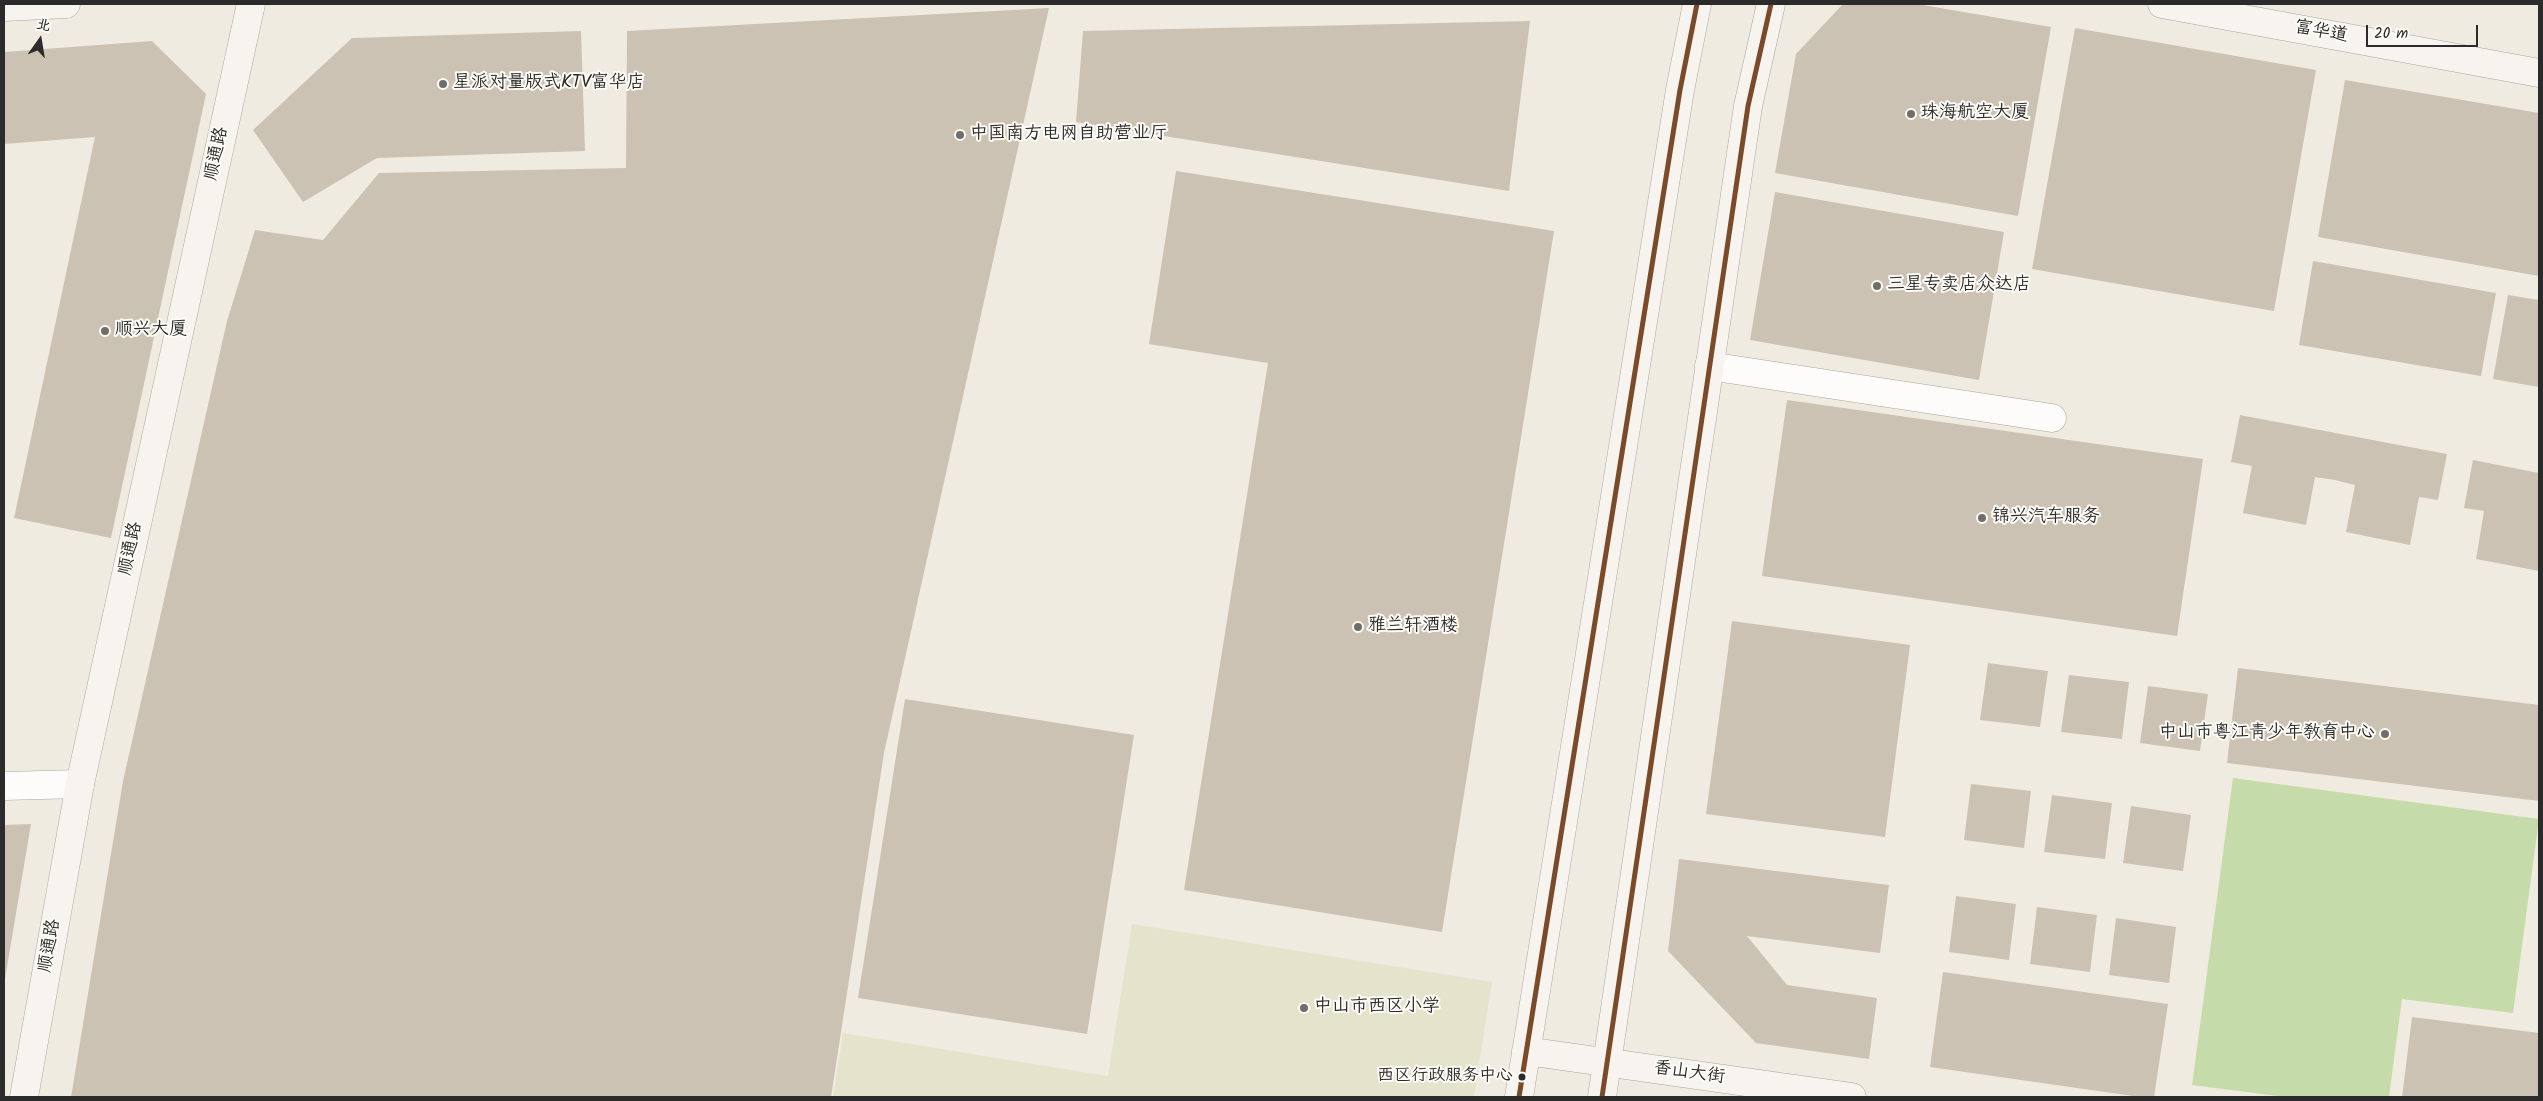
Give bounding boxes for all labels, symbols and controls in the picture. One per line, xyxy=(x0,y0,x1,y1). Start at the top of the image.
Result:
text: 北 xyxy=(34,13,53,38)
north arrow xyxy=(15,15,65,65)
scale bar xyxy=(2368,15,2480,47)
street label: 富华道 xyxy=(2293,18,2349,48)
text: 20 m xyxy=(2374,22,2408,46)
place label: 星派对量版式KTV富华店 xyxy=(453,73,645,95)
marker: 星派对量版式KTV富华店 xyxy=(437,78,449,90)
place label: 珠海航空大厦 xyxy=(1921,103,2029,125)
marker: 珠海航空大厦 xyxy=(1905,108,1917,120)
place label: 中国南方电网自助营业厅 xyxy=(970,124,1168,146)
street label: 顺通路 xyxy=(202,125,234,183)
marker: 中国南方电网自助营业厅 xyxy=(954,129,966,141)
place label: 三星专卖店众达店 xyxy=(1887,275,2031,297)
marker: 三星专卖店众达店 xyxy=(1871,280,1883,292)
place label: 顺兴大厦 xyxy=(115,320,187,342)
marker: 顺兴大厦 xyxy=(99,325,111,337)
place label: 锦兴汽车服务 xyxy=(1992,507,2100,529)
marker: 锦兴汽车服务 xyxy=(1976,512,1988,524)
street label: 顺通路 xyxy=(116,520,148,578)
place label: 雅兰轩酒楼 xyxy=(1368,616,1458,638)
marker: 雅兰轩酒楼 xyxy=(1352,621,1364,633)
place label: 中山市粤江青少年教育中心 xyxy=(2159,723,2375,745)
marker: 中山市粤江青少年教育中心 xyxy=(2379,728,2391,740)
street label: 顺通路 xyxy=(36,918,66,974)
place label: 中山市西区小学 xyxy=(1314,997,1440,1019)
marker: 中山市西区小学 xyxy=(1298,1002,1310,1014)
street label: 香山大街 xyxy=(1652,1058,1726,1090)
place label: 西区行政服务中心 xyxy=(1377,1067,1513,1087)
marker: 西区行政服务中心 xyxy=(1517,1072,1527,1082)

